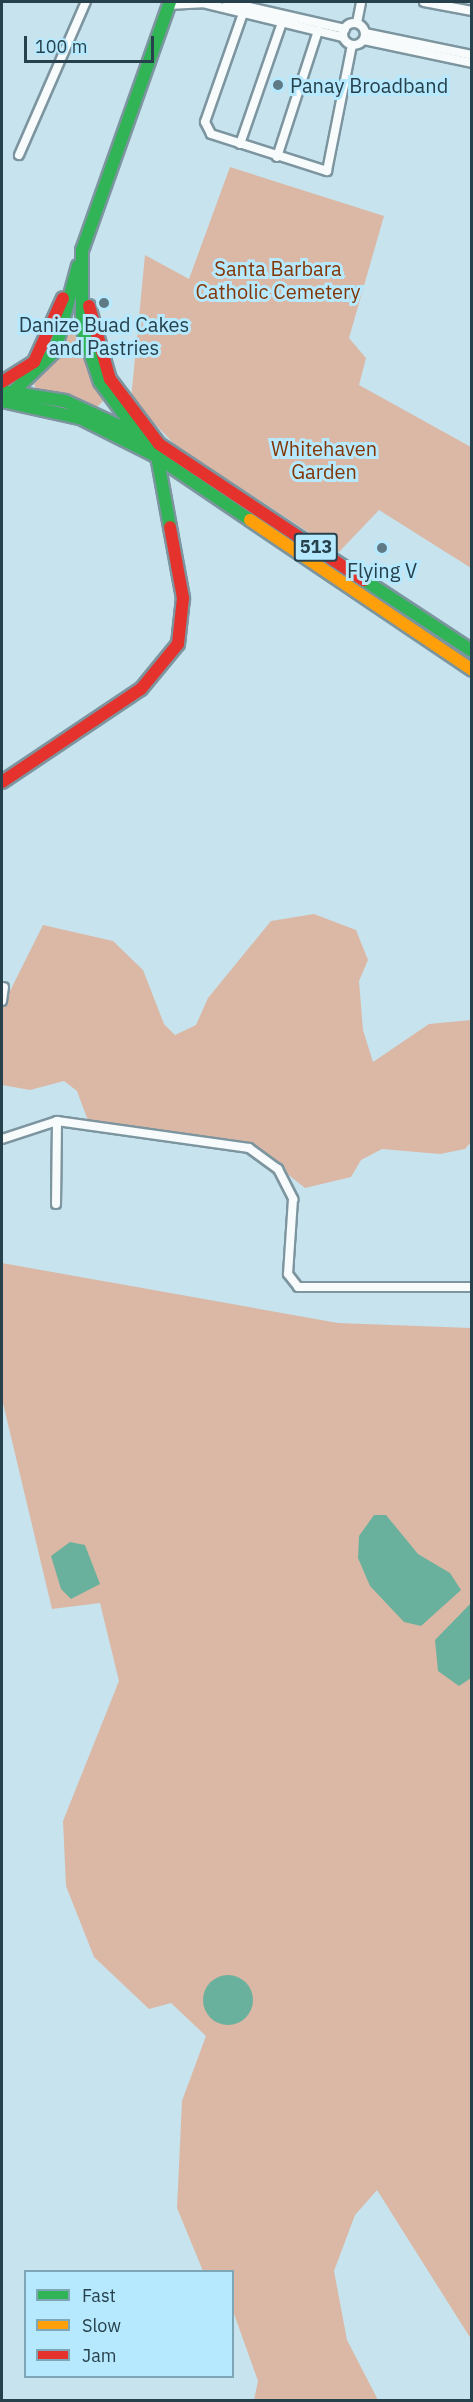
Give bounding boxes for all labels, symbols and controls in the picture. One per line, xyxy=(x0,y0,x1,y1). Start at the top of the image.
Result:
scale bar xyxy=(27,24,158,62)
text: 100 m xyxy=(35,35,87,58)
place label: Panay Broadband xyxy=(290,73,448,97)
marker: Panay Broadband xyxy=(271,78,285,92)
park label: Santa Barbara Catholic Cemetery xyxy=(195,257,361,304)
marker: Danize Buad Cakes and Pastries xyxy=(97,296,111,310)
place label: Danize Buad Cakes and Pastries xyxy=(19,312,189,359)
park label: Whitehaven Garden xyxy=(271,437,377,484)
road number: 513 xyxy=(294,532,338,562)
marker: Flying V xyxy=(375,541,389,555)
place label: Flying V xyxy=(347,558,417,582)
legend xyxy=(24,2270,234,2378)
text: Fast xyxy=(82,2284,116,2307)
text: Slow xyxy=(82,2314,121,2337)
text: Jam xyxy=(82,2344,117,2367)

